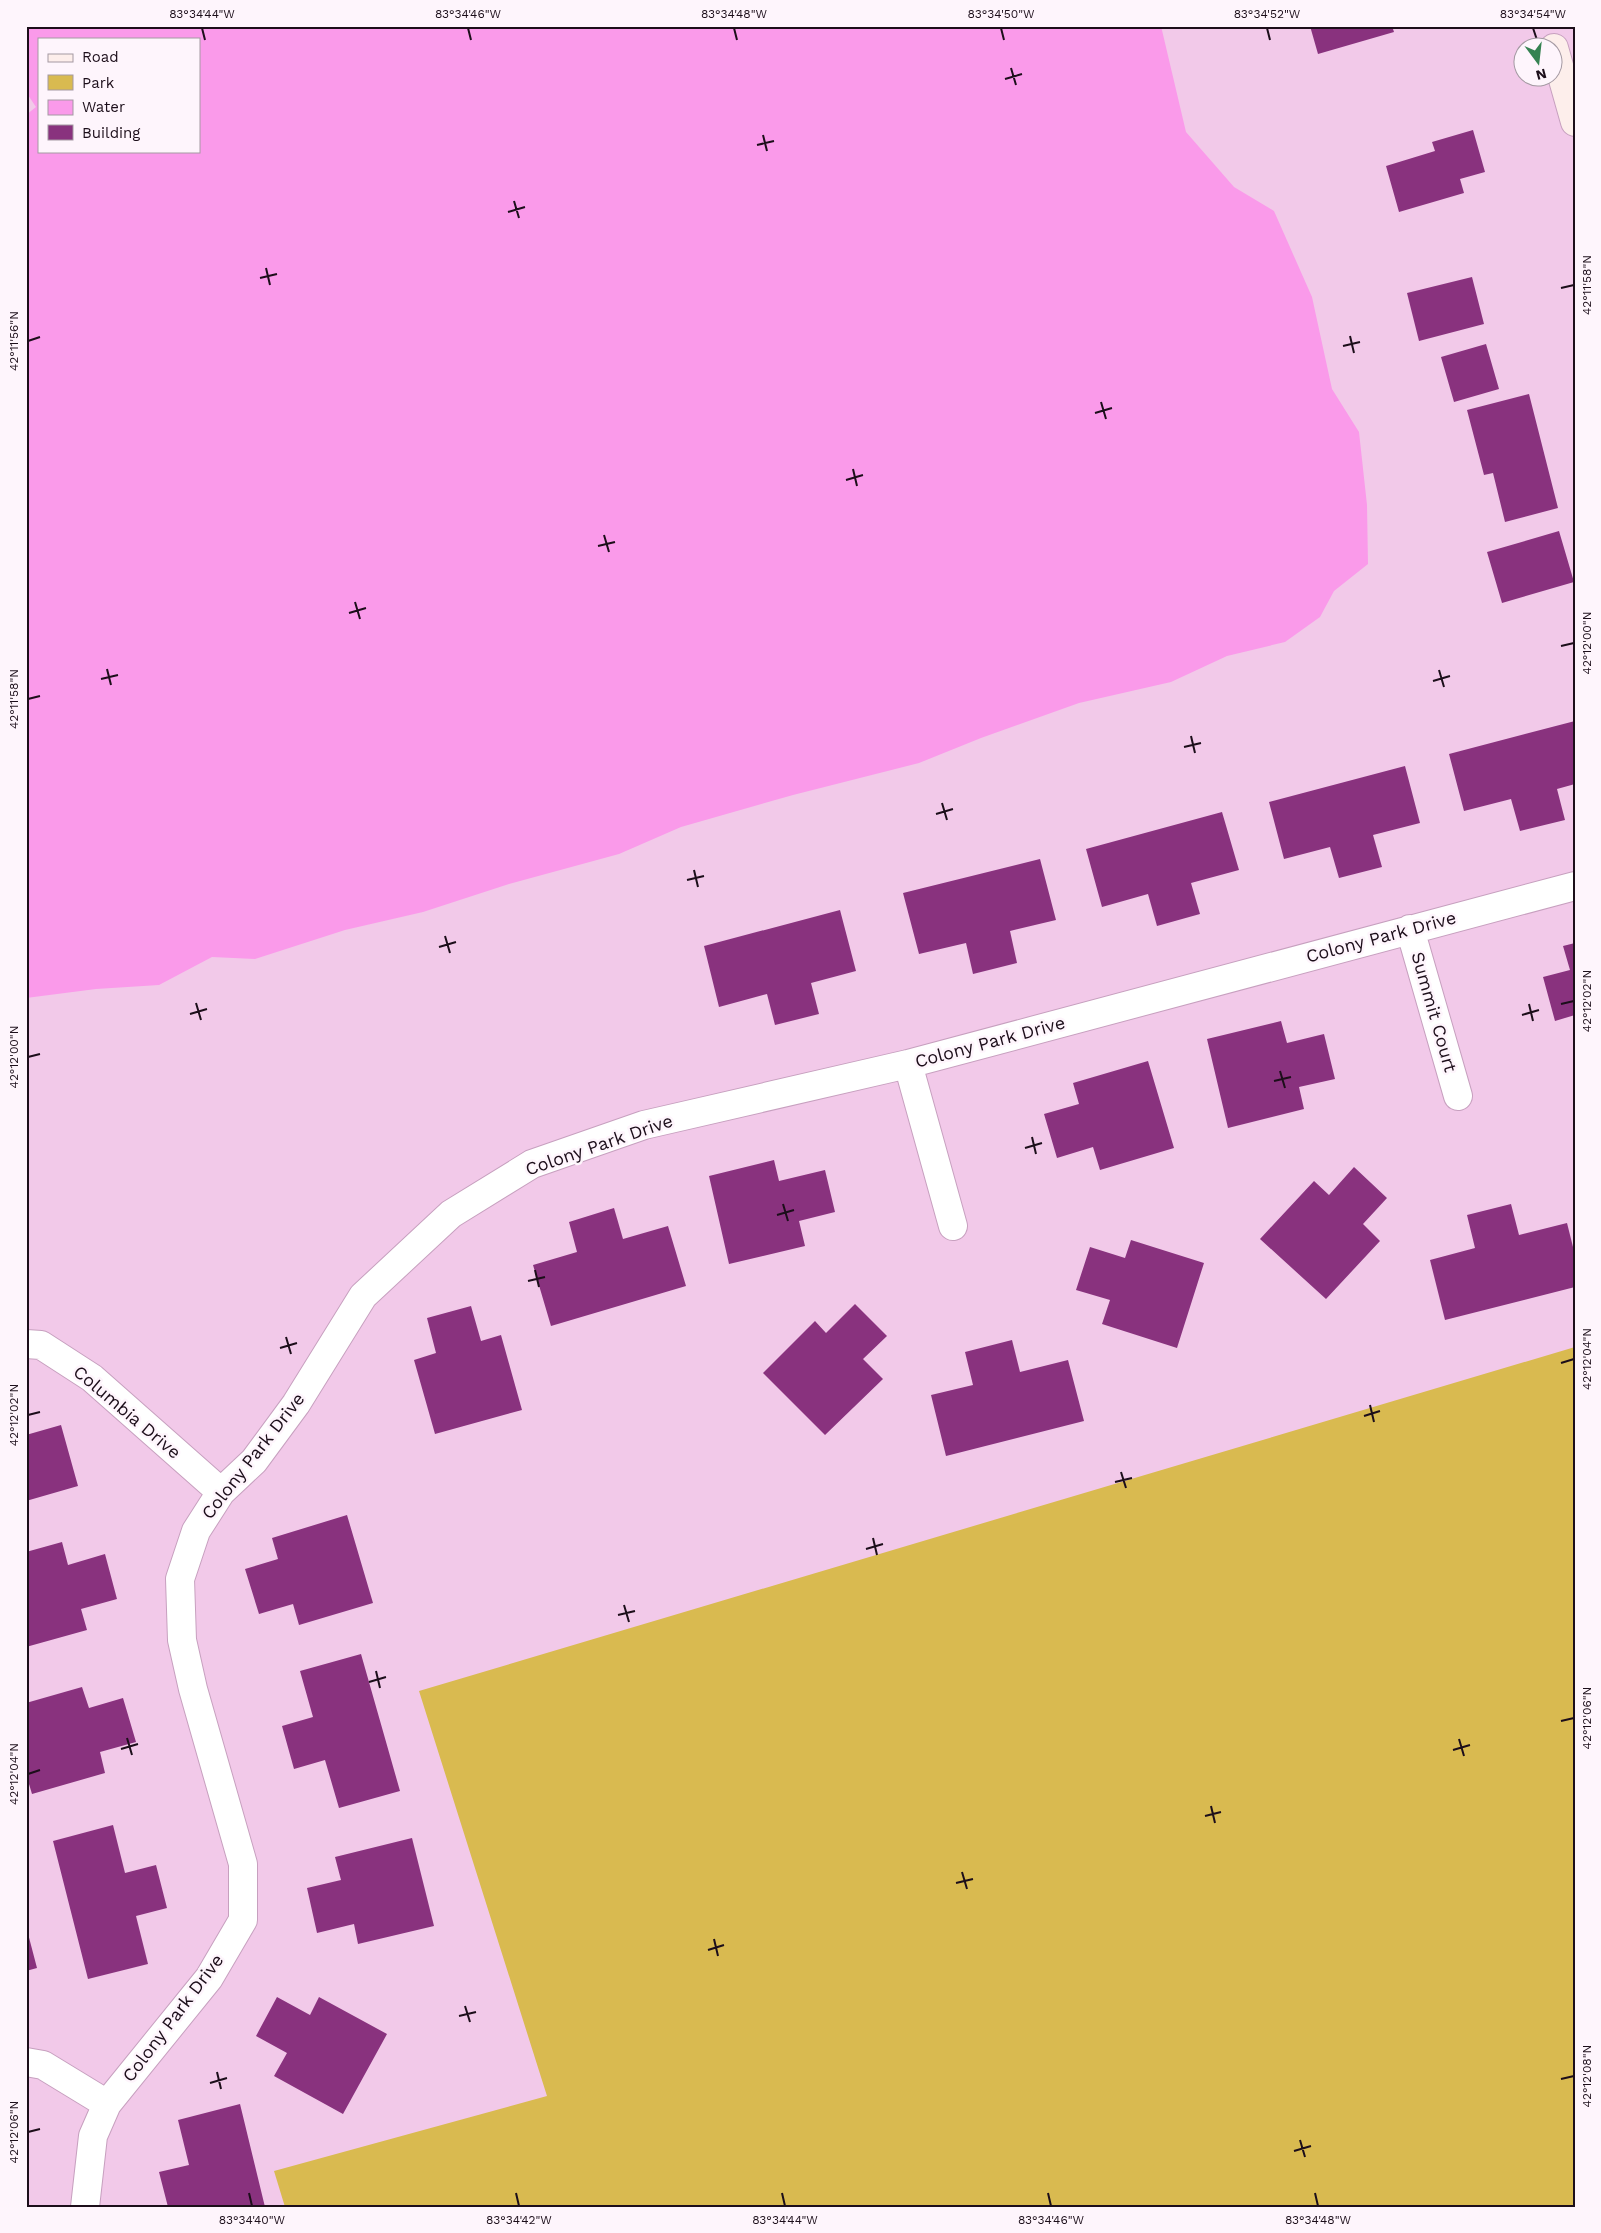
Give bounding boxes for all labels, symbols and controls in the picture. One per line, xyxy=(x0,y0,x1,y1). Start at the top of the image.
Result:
text: 83°34'44"W xyxy=(169,7,235,21)
text: 83°34'46"W xyxy=(435,7,502,21)
text: 83°34'48"W xyxy=(701,7,768,21)
text: 83°34'50"W xyxy=(967,7,1035,21)
text: 83°34'52"W xyxy=(1234,7,1301,21)
text: 83°34'54"W xyxy=(1500,7,1567,21)
legend xyxy=(38,38,200,152)
north arrow xyxy=(1514,38,1564,88)
text: Road xyxy=(82,48,119,66)
text: N xyxy=(1534,65,1548,84)
text: Park xyxy=(82,74,115,92)
text: Water xyxy=(82,98,125,116)
text: Building xyxy=(82,124,140,142)
text: 42°11'58"N xyxy=(1580,255,1594,315)
text: 42°11'56"N xyxy=(7,311,21,371)
text: 42°12'00"N xyxy=(1580,612,1594,674)
text: 42°11'58"N xyxy=(7,669,21,729)
street label: Colony Park Drive xyxy=(1304,906,1458,967)
street label: Summit Court xyxy=(1407,949,1462,1075)
text: 42°12'02"N xyxy=(1580,970,1594,1032)
street label: Colony Park Drive xyxy=(913,1011,1067,1072)
text: 42°12'00"N xyxy=(7,1026,21,1088)
street label: Colony Park Drive xyxy=(522,1109,675,1180)
text: 42°12'04"N xyxy=(1580,1328,1594,1390)
street label: Columbia Drive xyxy=(69,1361,185,1463)
text: 42°12'02"N xyxy=(7,1384,21,1446)
street label: Colony Park Drive xyxy=(197,1388,308,1523)
text: 42°12'06"N xyxy=(1580,1687,1594,1749)
text: 42°12'04"N xyxy=(7,1743,21,1805)
street label: Colony Park Drive xyxy=(118,1950,227,2086)
text: 42°12'08"N xyxy=(1580,2045,1594,2107)
text: 42°12'06"N xyxy=(7,2101,21,2163)
text: 83°34'40"W xyxy=(219,2213,286,2227)
text: 83°34'42"W xyxy=(486,2213,552,2227)
text: 83°34'44"W xyxy=(752,2213,818,2227)
text: 83°34'46"W xyxy=(1018,2213,1085,2227)
text: 83°34'48"W xyxy=(1285,2213,1352,2227)

